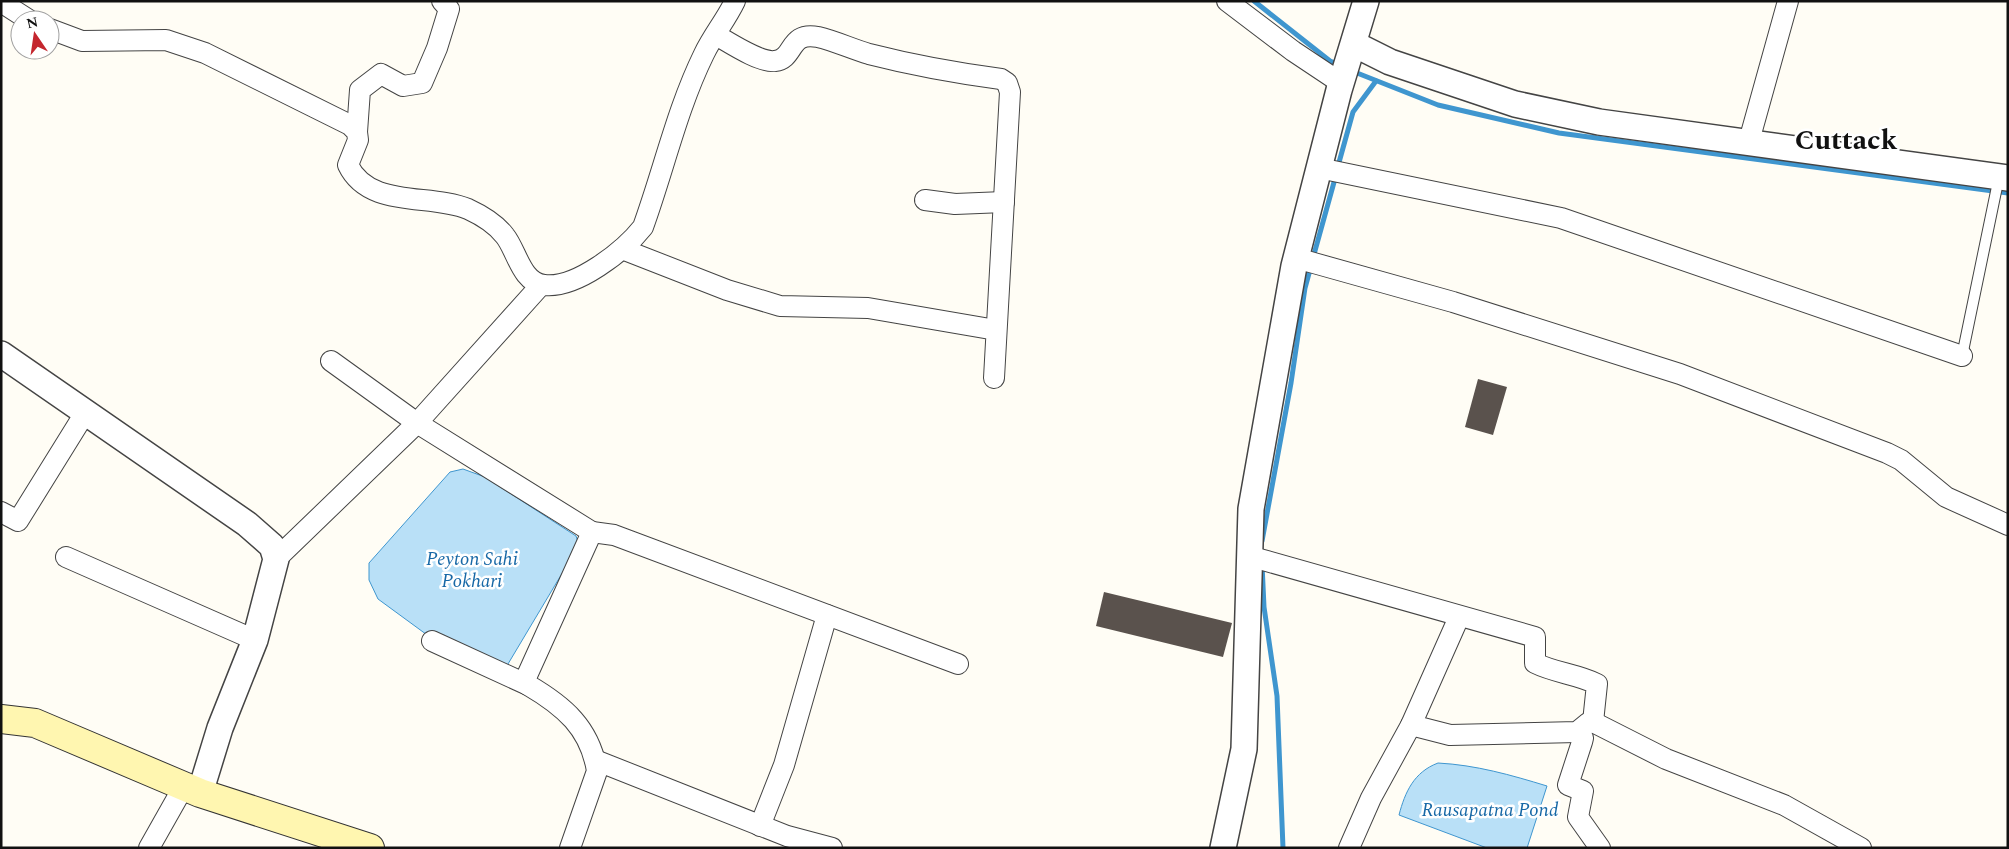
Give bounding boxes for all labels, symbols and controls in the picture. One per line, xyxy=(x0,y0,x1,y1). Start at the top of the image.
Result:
north arrow xyxy=(10,10,60,60)
text: N xyxy=(24,11,40,34)
district label: Cuttack xyxy=(1795,119,1897,162)
water label: Peyton Sahi Pokhari xyxy=(426,545,518,596)
water label: Rausapatna Pond xyxy=(1422,796,1559,825)

